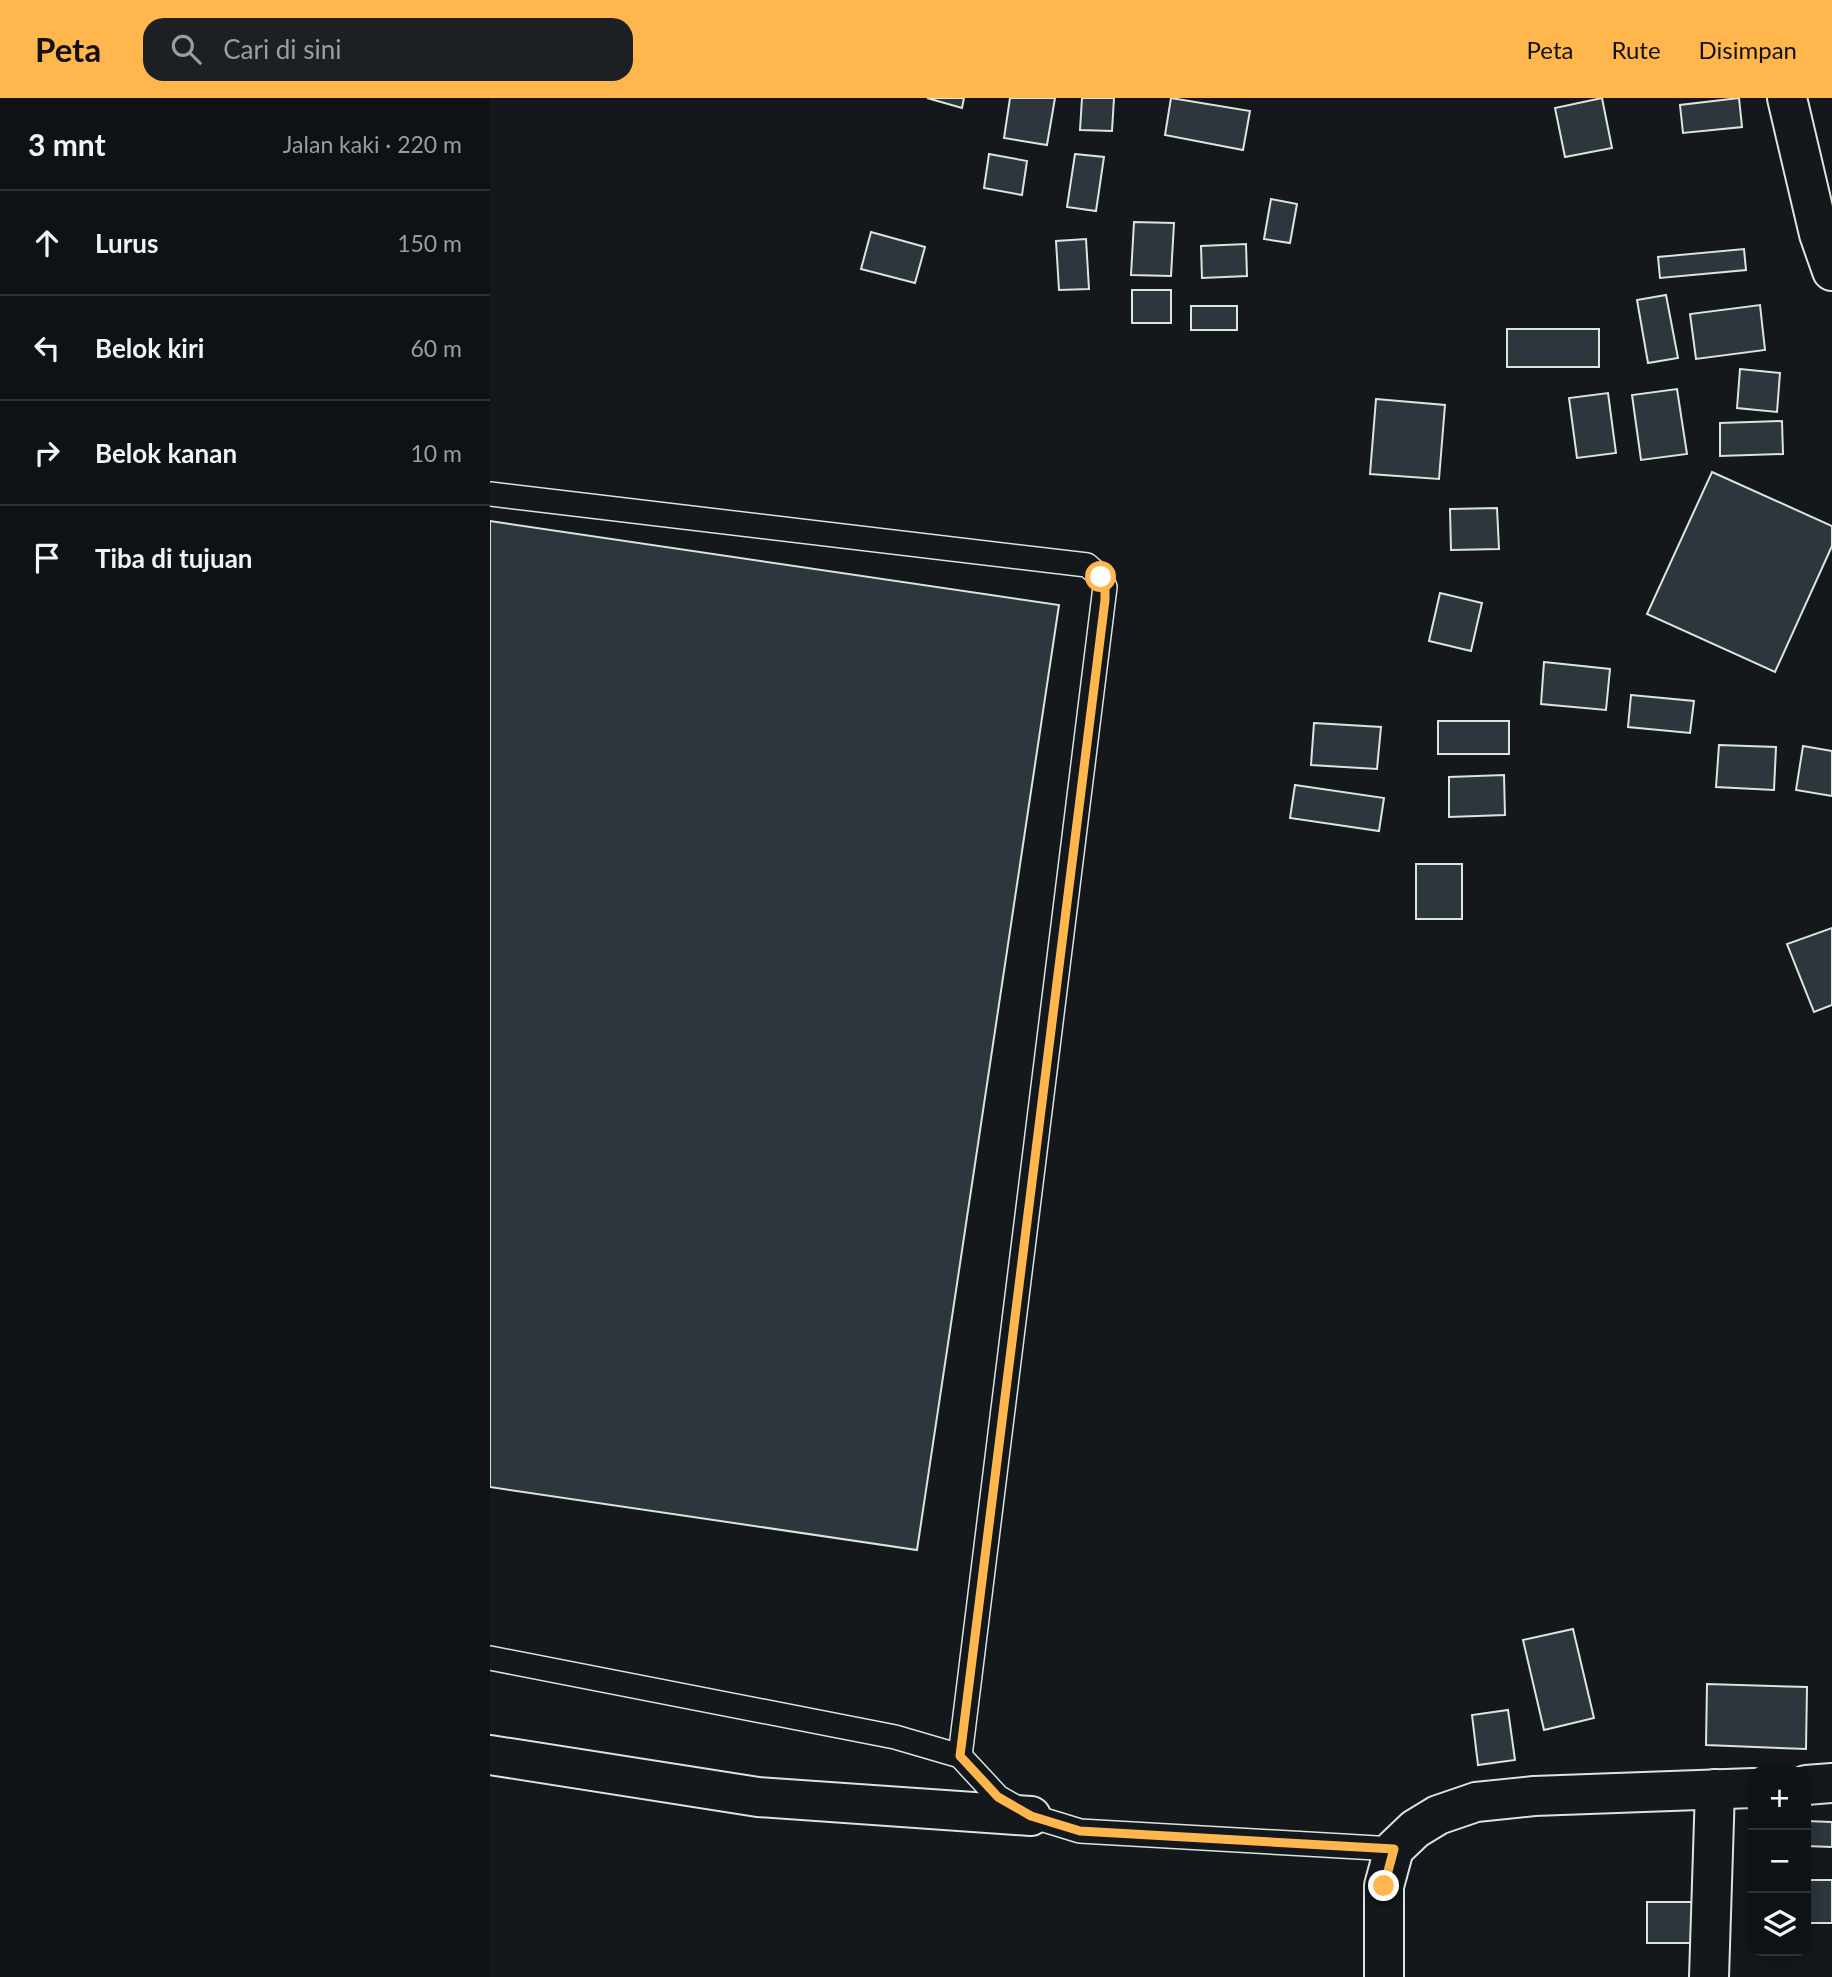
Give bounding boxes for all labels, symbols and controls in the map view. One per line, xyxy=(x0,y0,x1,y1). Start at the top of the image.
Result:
search box xyxy=(143,18,633,81)
text: Peta xyxy=(35,29,101,69)
icon: search xyxy=(167,30,205,68)
text: Cari di sini xyxy=(223,33,342,65)
text: Peta xyxy=(1527,35,1573,64)
text: Rute xyxy=(1611,35,1661,64)
text: Disimpan xyxy=(1699,35,1797,64)
text: 3 mnt xyxy=(28,126,106,162)
text: Jalan kaki · 220 m xyxy=(283,130,462,158)
icon: ahead xyxy=(28,224,66,262)
text: Lurus xyxy=(95,227,158,259)
text: 150 m xyxy=(397,229,462,257)
icon: left xyxy=(28,329,66,367)
text: Belok kiri xyxy=(95,332,204,364)
text: 60 m xyxy=(411,334,462,362)
icon: right xyxy=(28,434,66,472)
text: Belok kanan xyxy=(95,437,237,469)
text: 10 m xyxy=(411,439,462,467)
icon: arrive xyxy=(28,539,66,577)
text: Tiba di tujuan xyxy=(95,542,253,574)
route start xyxy=(1085,561,1116,592)
map controls xyxy=(1748,1767,1811,1956)
button: + xyxy=(1748,1767,1811,1830)
button: − xyxy=(1748,1830,1811,1893)
route end xyxy=(1368,1870,1399,1901)
button: layers xyxy=(1748,1893,1811,1956)

